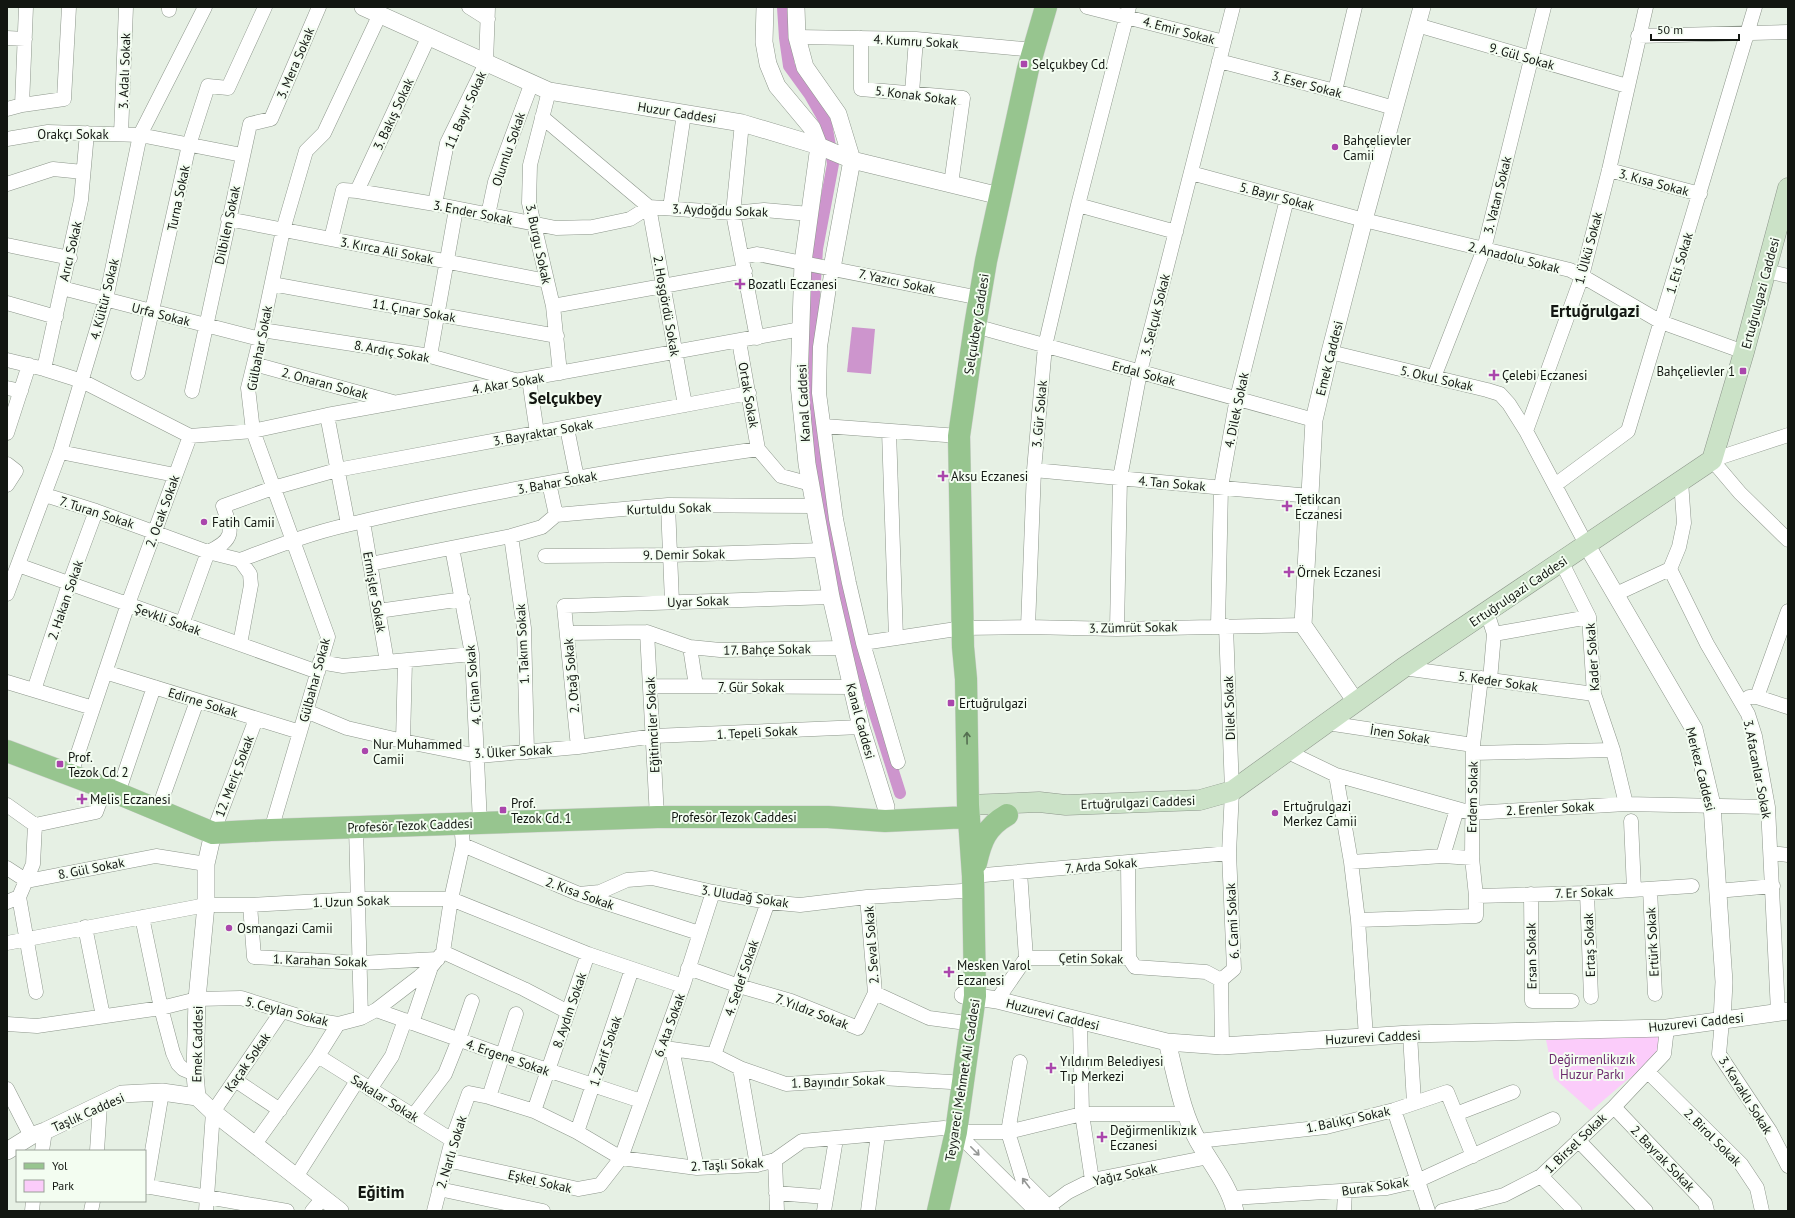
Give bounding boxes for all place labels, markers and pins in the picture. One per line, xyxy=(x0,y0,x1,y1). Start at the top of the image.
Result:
place label: Selçukbey Cd. xyxy=(1032,56,1108,73)
marker: Selçukbey Cd. xyxy=(1019,59,1029,69)
place label: Bahçelievler Camii xyxy=(1343,132,1412,164)
marker: Bahçelievler Camii xyxy=(1330,142,1340,152)
place label: Bozatlı Eczanesi xyxy=(748,276,837,293)
marker: Bozatlı Eczanesi xyxy=(735,279,745,289)
place label: Bahçelievler 1 xyxy=(1656,363,1735,380)
marker: Bahçelievler 1 xyxy=(1738,366,1748,376)
place label: Çelebi Eczanesi xyxy=(1502,367,1588,384)
marker: Çelebi Eczanesi xyxy=(1489,370,1499,380)
place label: Aksu Eczanesi xyxy=(951,468,1028,485)
marker: Aksu Eczanesi xyxy=(938,471,948,481)
place label: Tetikcan Eczanesi xyxy=(1295,491,1343,523)
marker: Tetikcan Eczanesi xyxy=(1282,501,1292,511)
place label: Fatih Camii xyxy=(212,514,275,531)
marker: Fatih Camii xyxy=(199,517,209,527)
place label: Örnek Eczanesi xyxy=(1297,564,1381,581)
marker: Örnek Eczanesi xyxy=(1284,567,1294,577)
place label: Ertuğrulgazi xyxy=(959,695,1027,712)
marker: Ertuğrulgazi xyxy=(946,698,956,708)
place label: Nur Muhammed Camii xyxy=(373,736,462,768)
marker: Nur Muhammed Camii xyxy=(360,746,370,756)
place label: Prof. Tezok Cd. 2 xyxy=(68,749,129,781)
marker: Prof. Tezok Cd. 2 xyxy=(55,759,65,769)
place label: Melis Eczanesi xyxy=(90,791,171,808)
marker: Melis Eczanesi xyxy=(77,794,87,804)
place label: Prof. Tezok Cd. 1 xyxy=(511,795,572,827)
place label: Ertuğrulgazi Merkez Camii xyxy=(1283,798,1357,830)
marker: Prof. Tezok Cd. 1 xyxy=(498,805,508,815)
marker: Ertuğrulgazi Merkez Camii xyxy=(1270,808,1280,818)
place label: Osmangazi Camii xyxy=(237,920,333,937)
marker: Osmangazi Camii xyxy=(224,923,234,933)
place label: Mesken Varol Eczanesi xyxy=(957,957,1031,989)
marker: Mesken Varol Eczanesi xyxy=(944,967,954,977)
place label: Yıldırım Belediyesi Tıp Merkezi xyxy=(1060,1053,1164,1085)
marker: Yıldırım Belediyesi Tıp Merkezi xyxy=(1045,1062,1057,1074)
place label: Değirmenlikızık Eczanesi xyxy=(1110,1122,1197,1154)
marker: Değirmenlikızık Eczanesi xyxy=(1097,1132,1107,1142)

